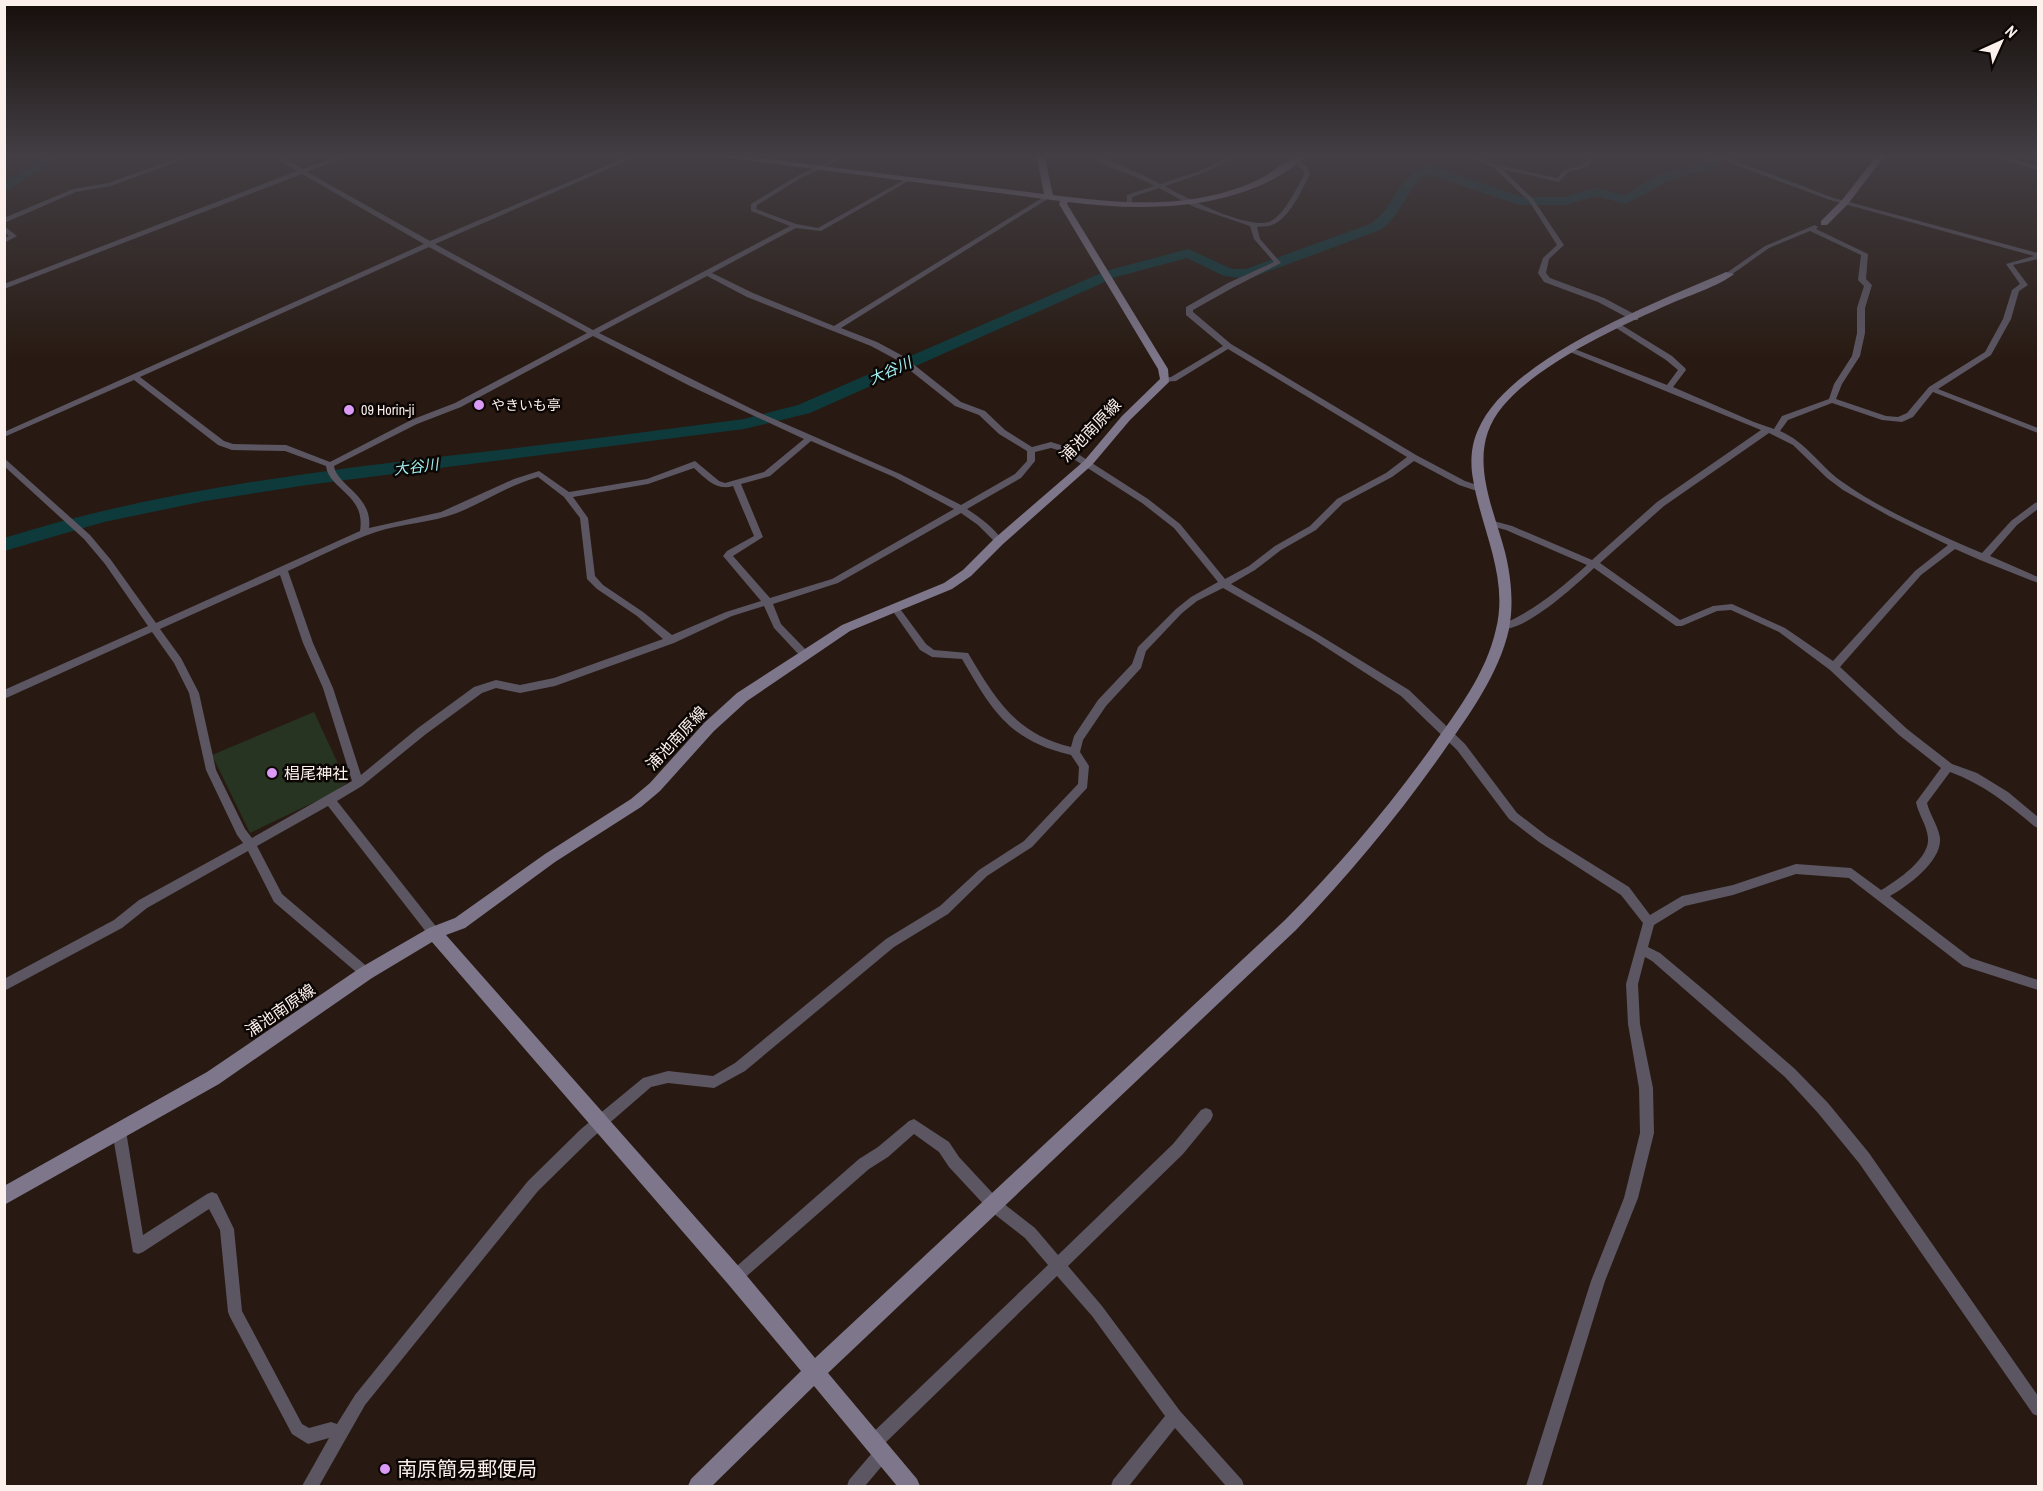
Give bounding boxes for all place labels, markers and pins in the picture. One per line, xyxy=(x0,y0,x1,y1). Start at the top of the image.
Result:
place label: やきいも亭 xyxy=(491,396,561,414)
marker: やきいも亭 xyxy=(472,398,486,412)
place label: 09 Horin-ji xyxy=(361,401,415,419)
marker: 09 Horin-ji xyxy=(342,403,356,417)
place label: 椙尾神社 xyxy=(284,762,348,784)
marker: 椙尾神社 xyxy=(265,766,279,780)
place label: 南原簡易郵便局 xyxy=(397,1455,537,1482)
marker: 南原簡易郵便局 xyxy=(378,1462,392,1476)

